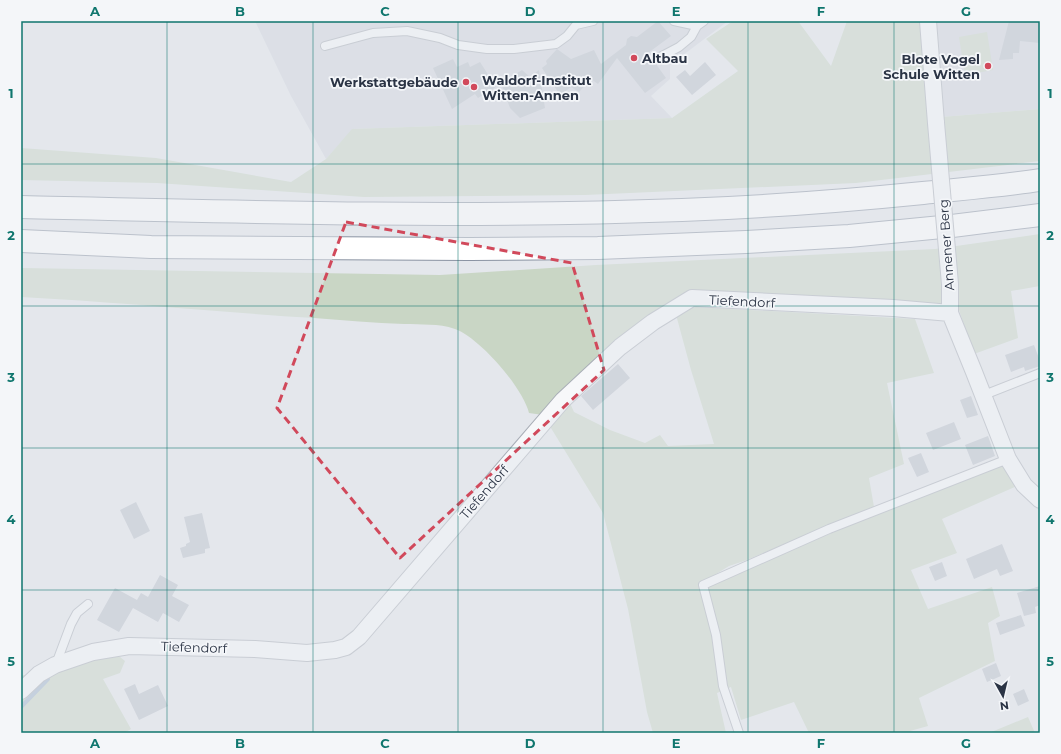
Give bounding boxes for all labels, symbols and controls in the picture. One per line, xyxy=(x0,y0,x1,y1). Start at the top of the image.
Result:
text: A xyxy=(89,3,101,19)
text: B xyxy=(235,3,245,19)
text: C xyxy=(380,3,390,19)
text: D xyxy=(525,3,536,19)
text: E xyxy=(672,3,681,19)
text: F xyxy=(817,3,825,19)
text: G xyxy=(961,3,971,19)
place label: Altbau xyxy=(641,50,687,66)
place label: Blote Vogel Schule Witten xyxy=(883,51,980,82)
marker: Altbau xyxy=(629,53,639,63)
marker: Blote Vogel Schule Witten xyxy=(983,61,993,71)
place label: Waldorf-Institut Witten-Annen xyxy=(482,72,592,103)
place label: Werkstattgebäude xyxy=(330,74,458,90)
marker: Werkstattgebäude xyxy=(461,77,471,87)
marker: Waldorf-Institut Witten-Annen xyxy=(469,82,479,92)
text: 1 xyxy=(8,85,14,101)
text: 1 xyxy=(1047,85,1053,101)
street label: Annener Berg xyxy=(935,199,957,291)
text: 2 xyxy=(7,227,15,243)
text: 2 xyxy=(1046,227,1054,243)
street label: Tiefendorf xyxy=(708,291,776,311)
text: 3 xyxy=(6,369,15,385)
text: 3 xyxy=(1045,369,1054,385)
street label: Tiefendorf xyxy=(456,461,512,522)
text: 4 xyxy=(7,511,16,527)
text: 4 xyxy=(1046,511,1055,527)
street label: Tiefendorf xyxy=(161,638,228,656)
text: 5 xyxy=(7,653,15,669)
text: 5 xyxy=(1046,653,1054,669)
north arrow xyxy=(983,676,1023,716)
text: N xyxy=(999,698,1010,713)
text: A xyxy=(89,735,101,751)
text: B xyxy=(235,735,245,751)
text: C xyxy=(380,735,390,751)
text: D xyxy=(525,735,536,751)
text: E xyxy=(672,735,681,751)
text: F xyxy=(817,735,825,751)
text: G xyxy=(961,735,971,751)

